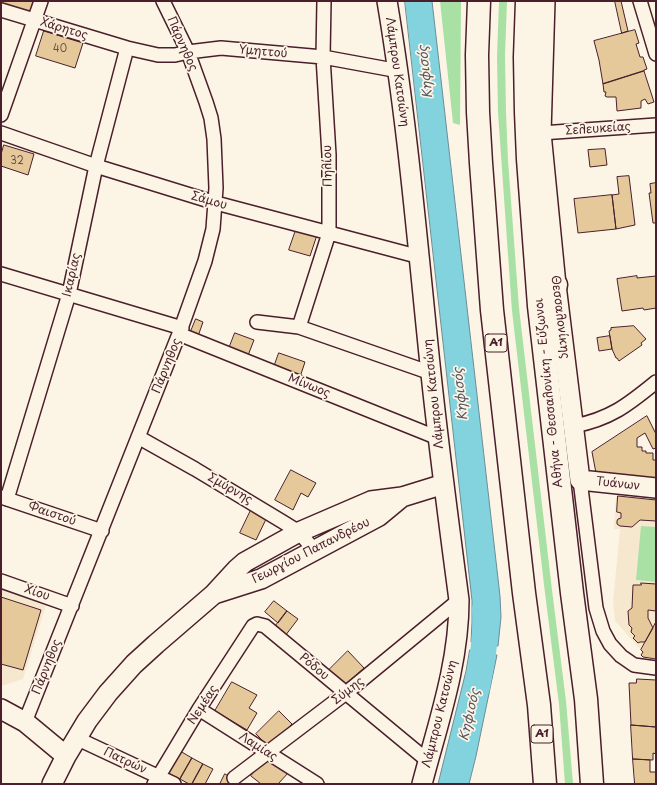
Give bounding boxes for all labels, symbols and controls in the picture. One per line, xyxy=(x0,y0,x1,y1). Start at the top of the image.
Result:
street label: Χάρητος xyxy=(39,15,89,43)
street label: Πάρνηθος xyxy=(164,15,200,73)
street label: Λάμπρου Κατσώνη xyxy=(382,16,412,128)
house number: 40 xyxy=(53,43,67,55)
street label: Υμηττού xyxy=(238,43,288,61)
water label: Κηφισός xyxy=(415,45,437,99)
street label: Σελευκείας xyxy=(565,120,631,138)
street label: Πηλίου xyxy=(320,145,336,187)
house number: 32 xyxy=(10,155,24,167)
street label: Σάμου xyxy=(189,189,229,213)
street label: Ικαρίας xyxy=(60,252,84,298)
street label: Θεσσαλονίκης xyxy=(548,274,572,360)
street label: Αθήνα - Θεσσαλονίκη - Εύζωνοι xyxy=(532,297,566,489)
road number: Α1 xyxy=(485,334,507,352)
street label: Πάρνηθος xyxy=(149,336,185,396)
street label: Λάμπρου Κατσώνη xyxy=(421,338,447,450)
water label: Κηφισός xyxy=(450,367,472,421)
street label: Μίνωος xyxy=(286,371,332,401)
street label: Σμύρνης xyxy=(205,470,255,508)
street label: Τυάνων xyxy=(595,475,641,493)
street label: Φαιστού xyxy=(26,499,78,529)
street label: Γεωργίου Παπανδρέου xyxy=(250,515,372,587)
street label: Χίου xyxy=(22,582,52,604)
street label: Πάρνηθος xyxy=(29,637,65,697)
street label: Ρόδου xyxy=(296,651,332,683)
street label: Λάμπρου Κατσώνη xyxy=(420,659,460,769)
street label: Σύμης xyxy=(329,674,367,708)
street label: Νεμέας xyxy=(185,683,221,727)
water label: Κηφισός xyxy=(456,687,484,743)
road number: Α1 xyxy=(531,725,553,743)
street label: Λαμίας xyxy=(236,730,280,764)
street label: Πατρών xyxy=(101,745,149,777)

